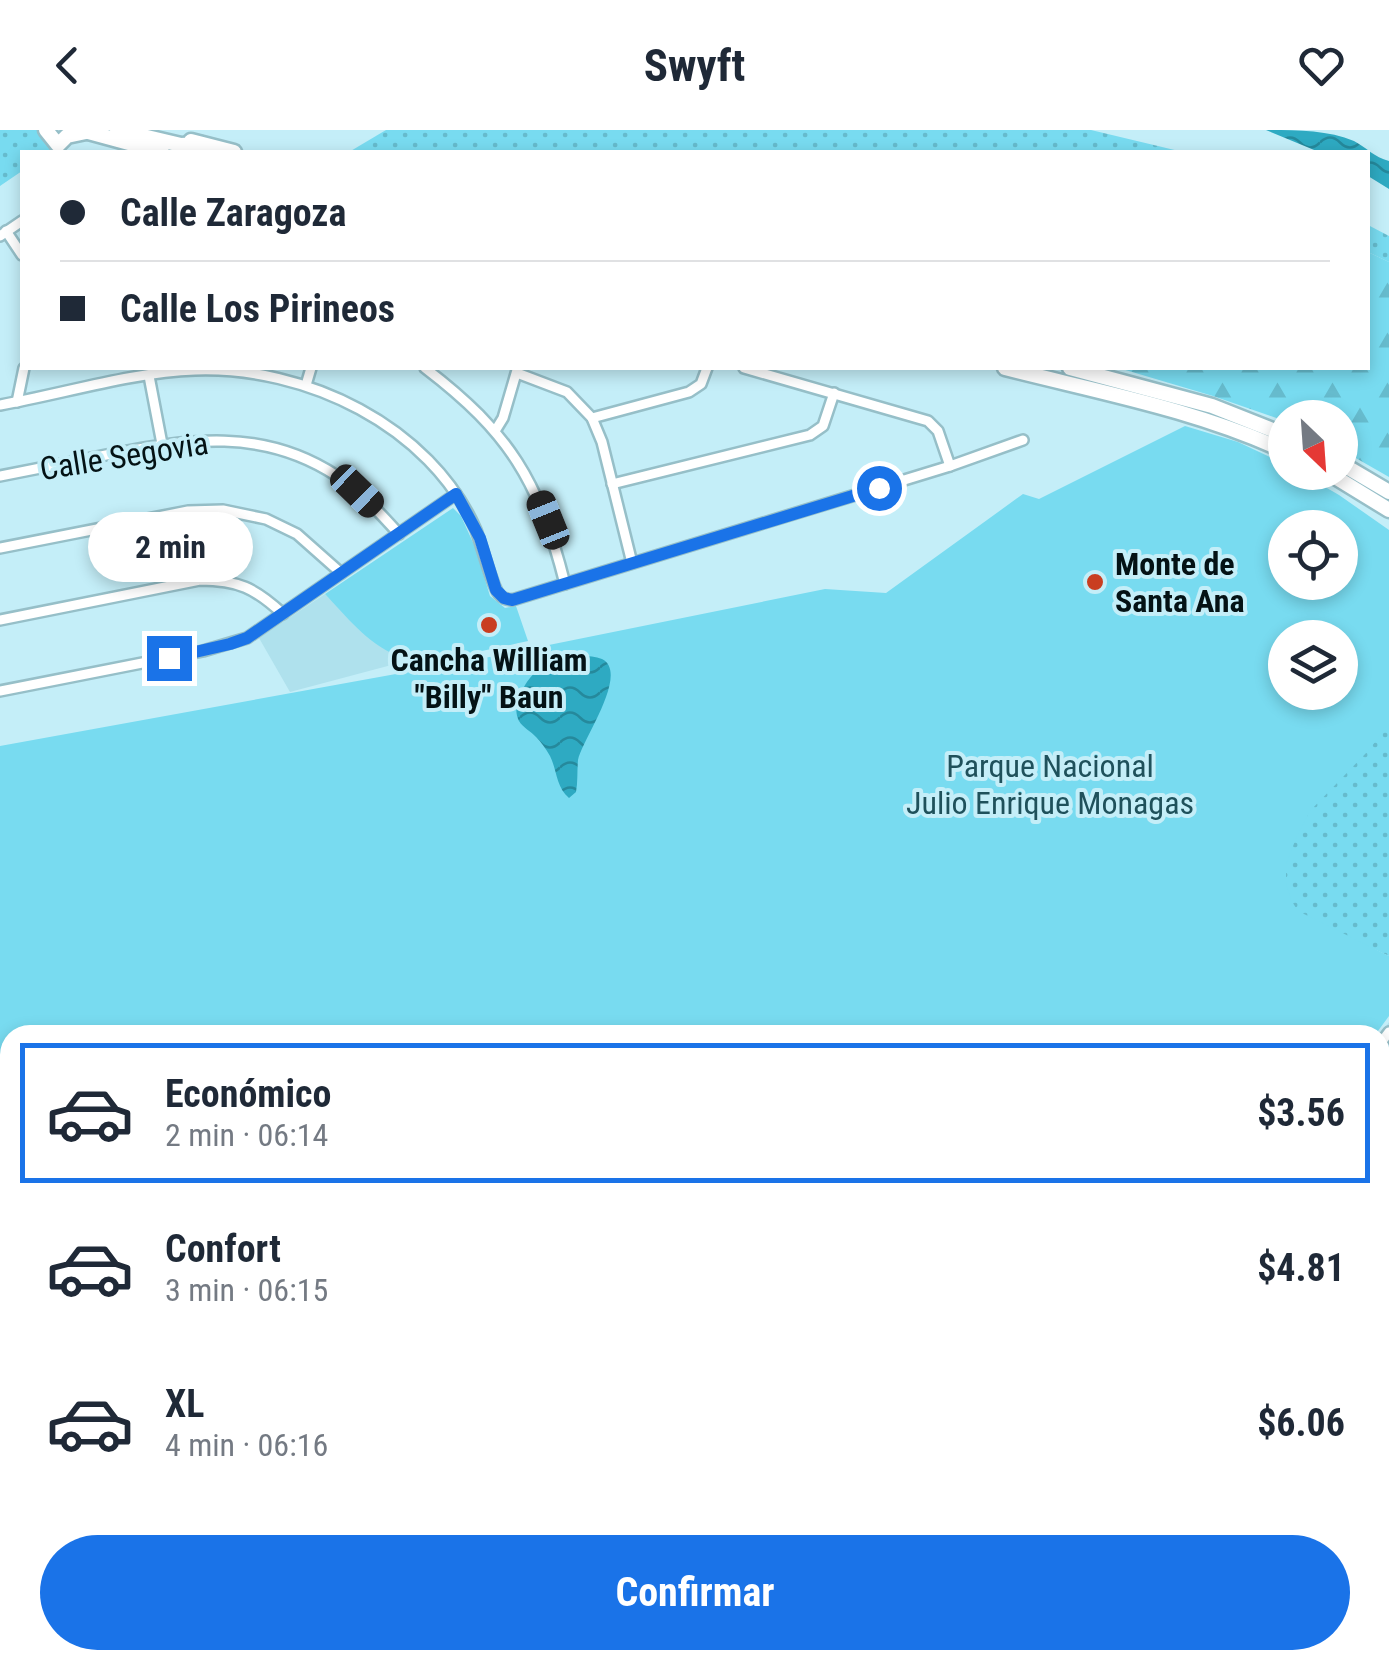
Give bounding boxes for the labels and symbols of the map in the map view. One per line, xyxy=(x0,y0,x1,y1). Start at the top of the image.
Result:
north arrow xyxy=(1268,400,1358,490)
street label: Calle Segovia xyxy=(37,424,211,488)
car xyxy=(325,459,389,523)
route start xyxy=(857,466,902,511)
car xyxy=(523,487,573,553)
callout: 2 min xyxy=(86,513,252,583)
place label: Monte de Santa Ana xyxy=(1115,545,1245,620)
marker: Monte de Santa Ana xyxy=(1084,571,1106,593)
marker: Cancha William "Billy" Baun xyxy=(478,614,500,636)
route end xyxy=(147,636,192,681)
place label: Cancha William "Billy" Baun xyxy=(390,641,588,716)
park label: Parque Nacional Julio Enrique Monagas xyxy=(906,747,1194,822)

